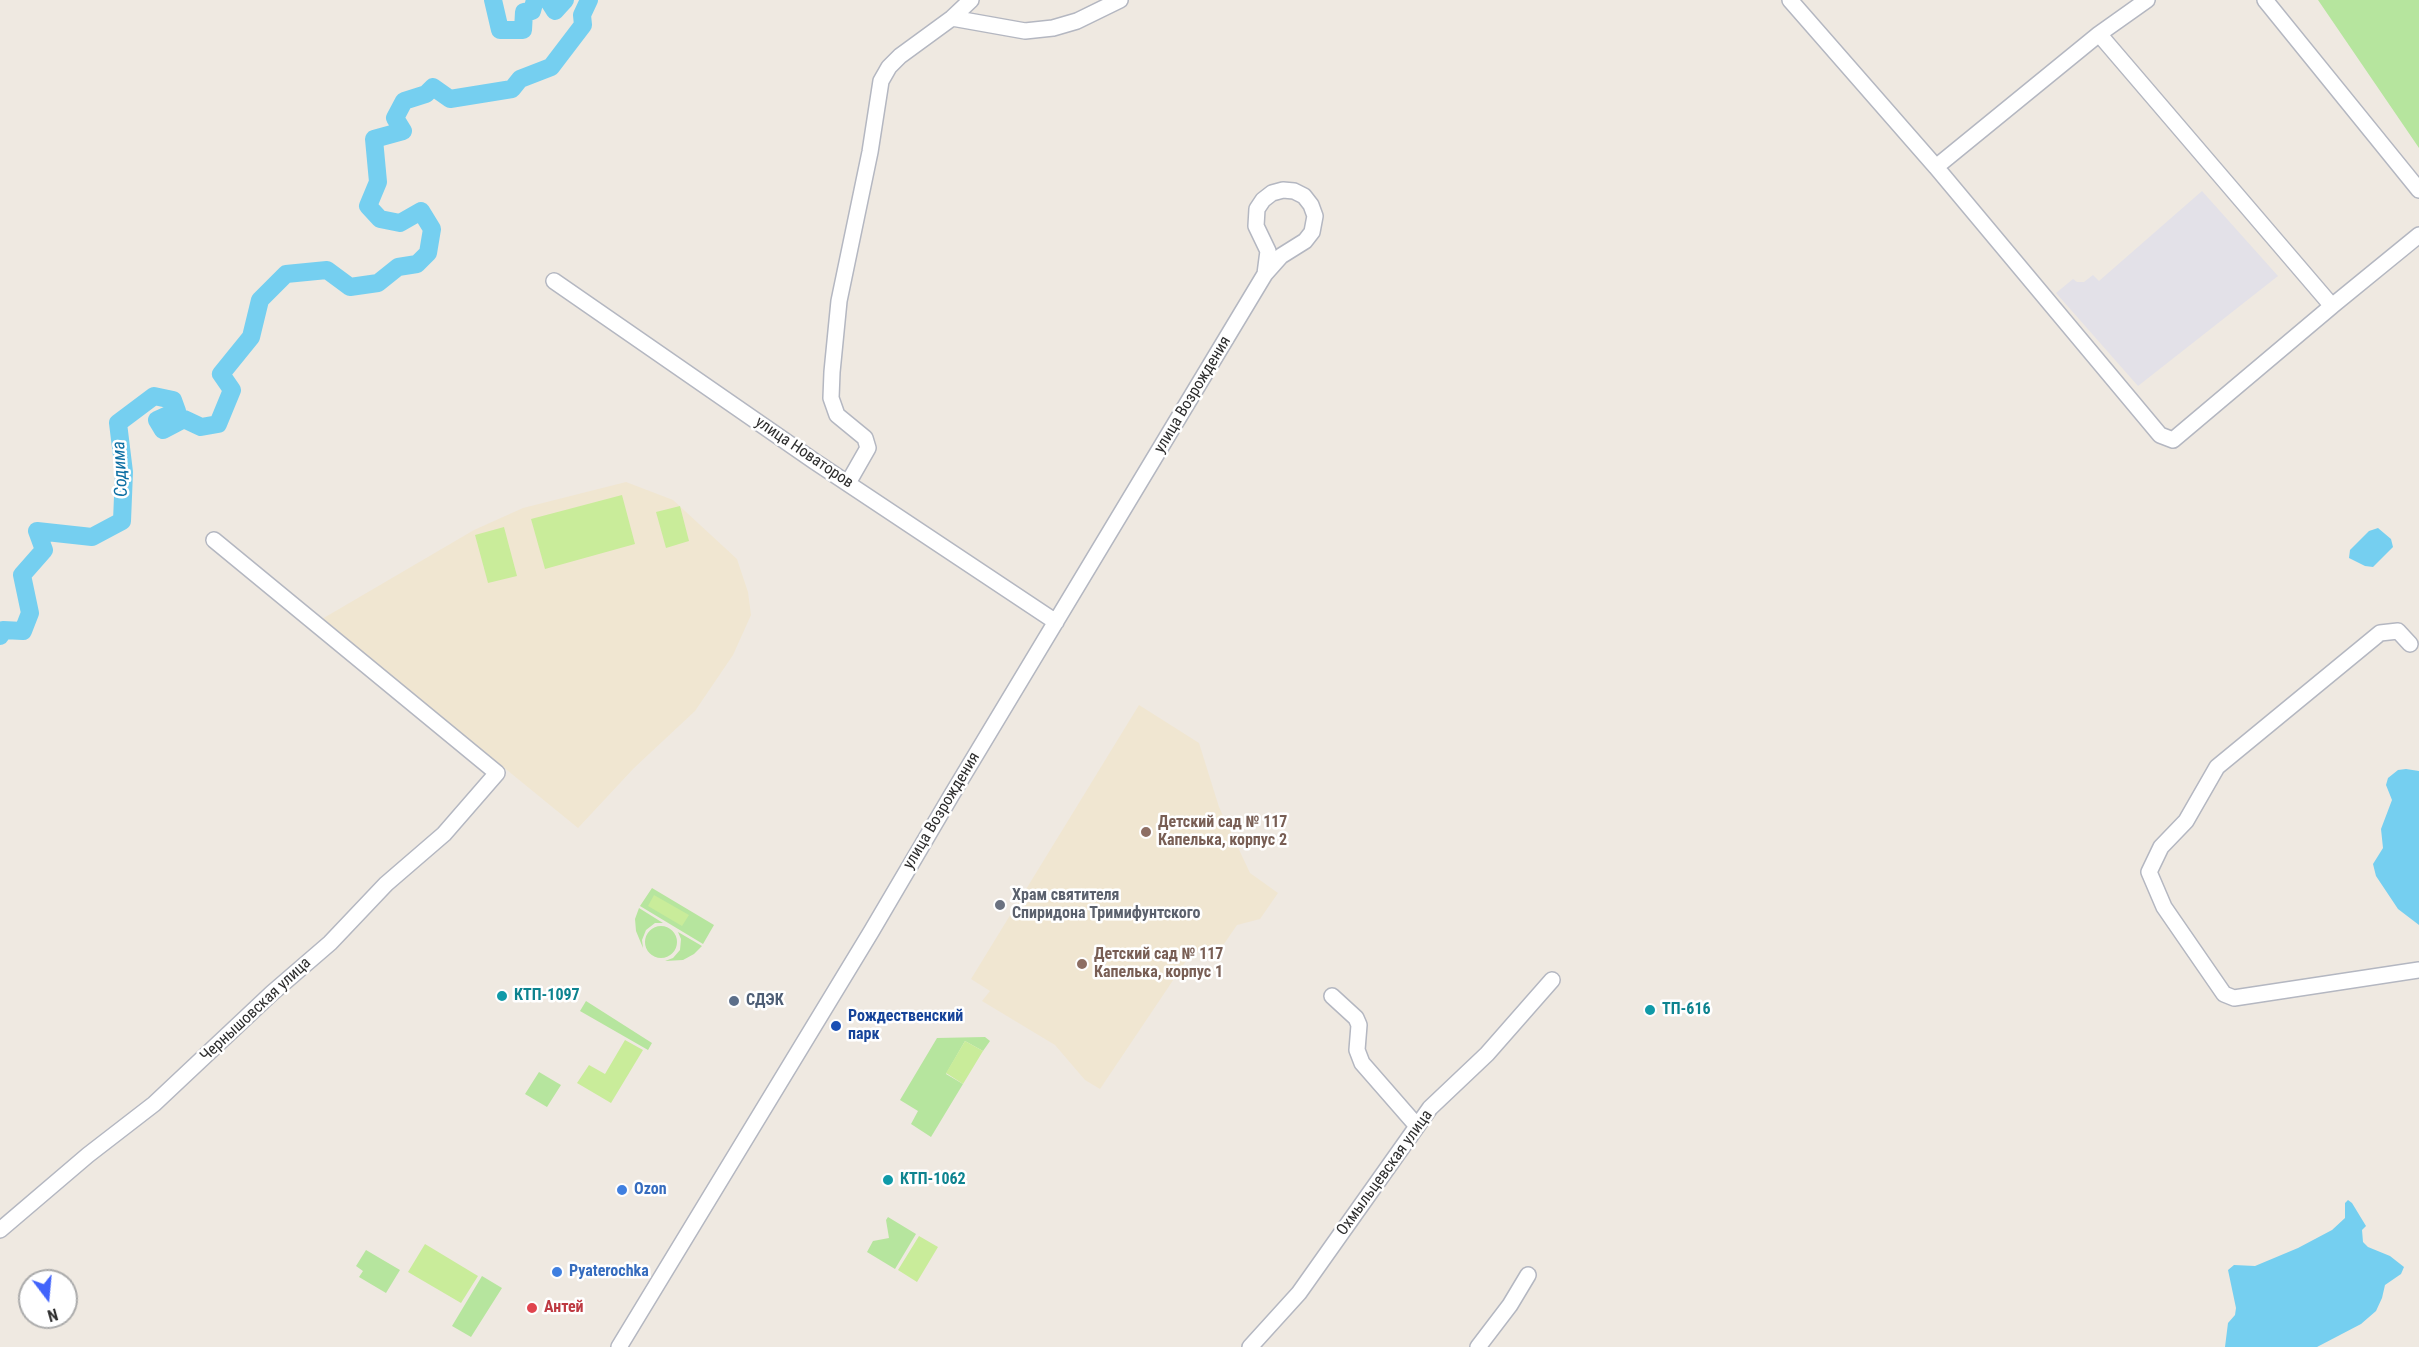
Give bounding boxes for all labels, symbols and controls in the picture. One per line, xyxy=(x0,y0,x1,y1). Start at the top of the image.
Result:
street label: улица Возрождения xyxy=(1151,333,1235,457)
street label: улица Новаторов xyxy=(751,413,857,493)
water label: Содима xyxy=(109,441,133,497)
street label: улица Возрождения xyxy=(900,749,984,873)
place label: Детский сад № 117 Капелька, корпус 2 xyxy=(1158,813,1287,851)
marker: Детский сад № 117 Капелька, корпус 2 xyxy=(1139,825,1153,839)
place label: Храм святителя Спиридона Тримифунтского xyxy=(1012,886,1200,924)
marker: Храм святителя Спиридона Тримифунтского xyxy=(993,898,1007,912)
place label: Детский сад № 117 Капелька, корпус 1 xyxy=(1094,945,1223,983)
street label: Чернышовская улица xyxy=(197,954,315,1066)
marker: Детский сад № 117 Капелька, корпус 1 xyxy=(1075,957,1089,971)
place label: КТП-1097 xyxy=(514,986,580,1006)
marker: КТП-1097 xyxy=(495,989,509,1003)
place label: СДЭК xyxy=(746,991,784,1011)
marker: СДЭК xyxy=(727,994,741,1008)
place label: ТП-616 xyxy=(1662,1000,1711,1020)
marker: ТП-616 xyxy=(1643,1003,1657,1017)
place label: Рождественский парк xyxy=(848,1007,963,1045)
marker: Рождественский парк xyxy=(829,1019,843,1033)
street label: Охмыльцевская улица xyxy=(1333,1106,1437,1240)
place label: КТП-1062 xyxy=(900,1170,966,1190)
marker: КТП-1062 xyxy=(881,1173,895,1187)
place label: Ozon xyxy=(634,1180,667,1200)
marker: Ozon xyxy=(615,1183,629,1197)
place label: Pyaterochka xyxy=(569,1262,649,1282)
marker: Pyaterochka xyxy=(550,1265,564,1279)
north arrow xyxy=(18,1269,78,1329)
place label: Антей xyxy=(544,1298,584,1318)
marker: Антей xyxy=(525,1301,539,1315)
text: N xyxy=(45,1304,60,1325)

